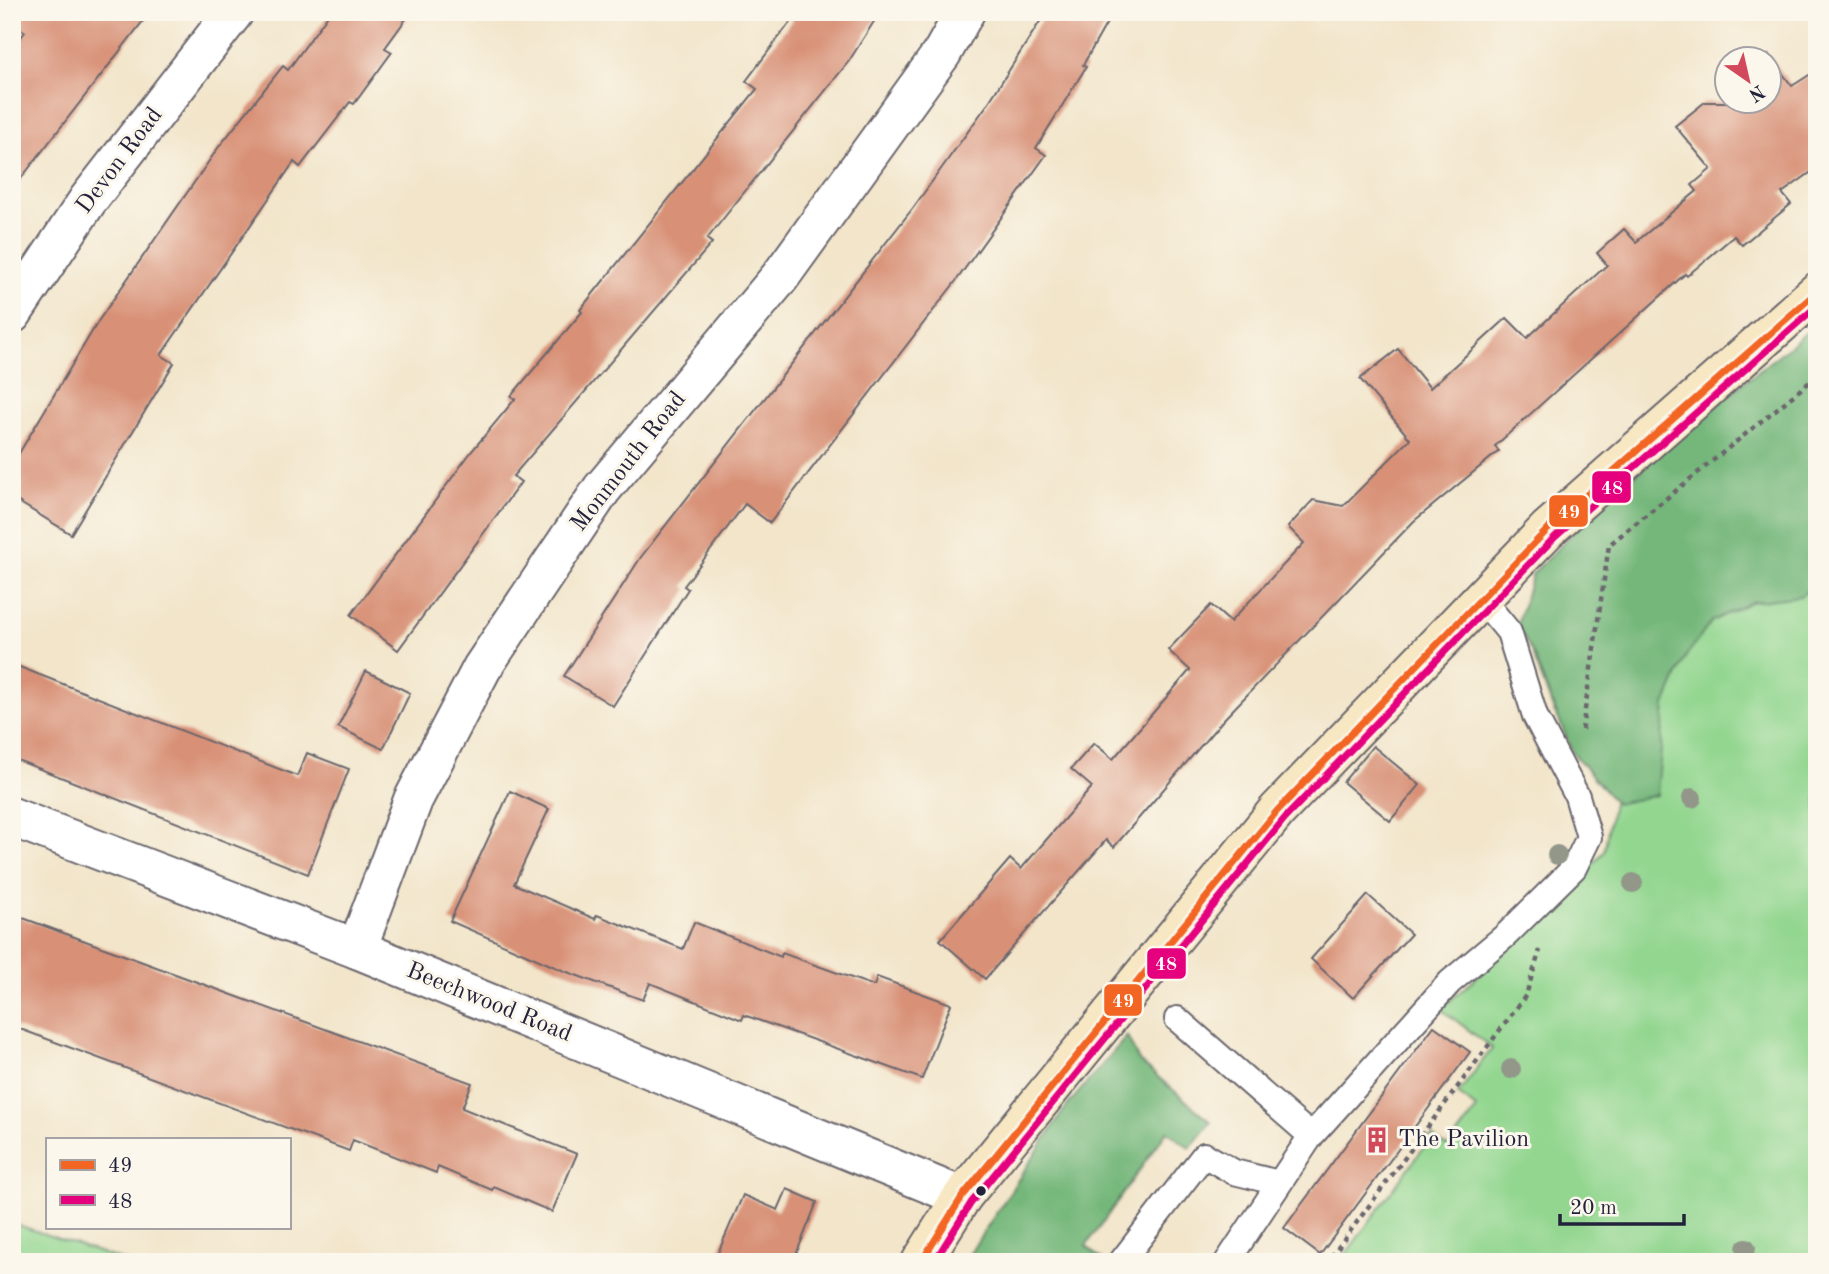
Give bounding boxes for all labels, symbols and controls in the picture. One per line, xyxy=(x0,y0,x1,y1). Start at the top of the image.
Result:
north arrow xyxy=(1714,46,1784,116)
text: N xyxy=(1744,80,1767,104)
street label: Devon Road xyxy=(72,103,168,219)
street label: Monmouth Road xyxy=(567,387,691,537)
line badge: 48 xyxy=(1591,470,1632,504)
text: 48 xyxy=(1601,480,1623,499)
line badge: 49 xyxy=(1548,494,1589,528)
text: 49 xyxy=(1558,504,1580,523)
line badge: 48 xyxy=(1146,947,1187,980)
text: 48 xyxy=(1155,956,1177,975)
street label: Beechwood Road xyxy=(403,959,575,1047)
line badge: 49 xyxy=(1103,983,1143,1017)
text: 49 xyxy=(1112,993,1134,1012)
building icon: The Pavilion xyxy=(1362,1125,1392,1155)
place label: The Pavilion xyxy=(1398,1128,1529,1152)
legend xyxy=(46,1138,290,1228)
text: 49 xyxy=(108,1156,132,1177)
scale bar xyxy=(1560,1183,1684,1227)
unlabelled marker xyxy=(974,1184,988,1198)
text: 48 xyxy=(108,1192,132,1213)
text: 20 m xyxy=(1570,1198,1617,1219)

